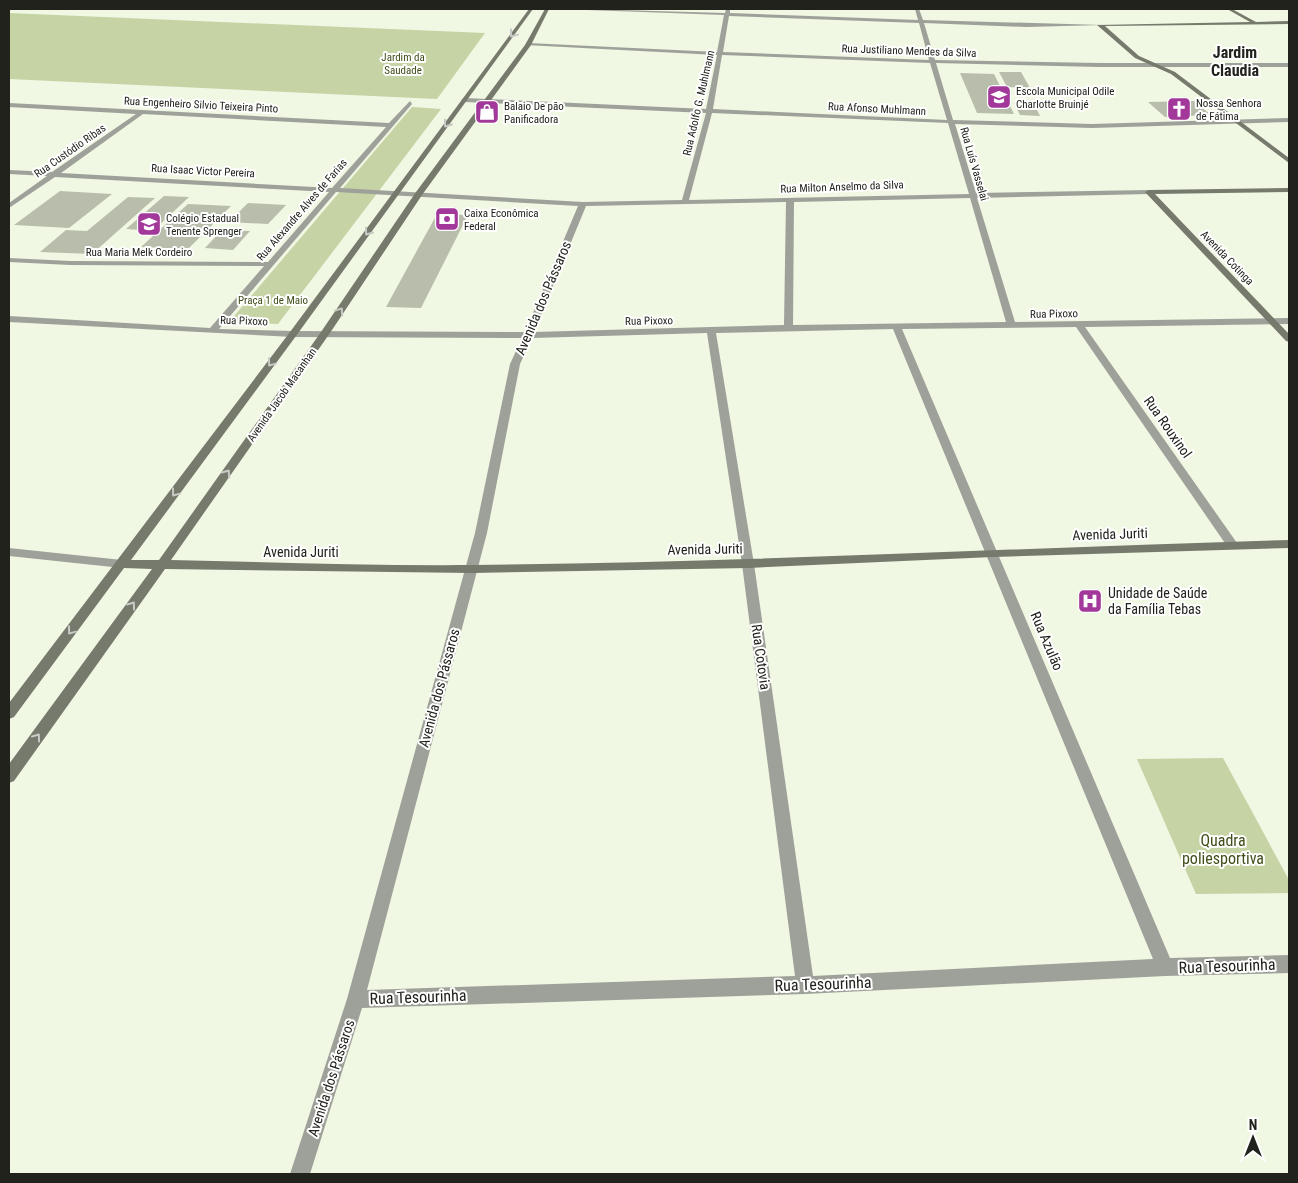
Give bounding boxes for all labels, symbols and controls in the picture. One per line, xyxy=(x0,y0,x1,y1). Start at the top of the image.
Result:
one-way arrow xyxy=(510,28,519,38)
street label: Rua Justiliano Mendes da Silva xyxy=(841,42,977,60)
district label: Jardim Claudia xyxy=(1211,43,1259,80)
street label: Rua Adolfo G. Muhlmann xyxy=(681,49,717,157)
park label: Jardim da Saudade xyxy=(381,51,425,77)
school or university icon: Escola Municipal Odile Charlotte Bruinjé xyxy=(986,84,1012,110)
place label: Escola Municipal Odile Charlotte Bruinjé xyxy=(1016,85,1115,111)
street label: Rua Engenheiro Silvio Teixeira Pinto xyxy=(123,94,279,116)
church icon: Nossa Senhora de Fátima xyxy=(1166,96,1192,122)
place label: Nossa Senhora de Fátima xyxy=(1196,97,1262,123)
shop icon: Balaio De pão Panificadora xyxy=(474,99,500,125)
place label: Balaio De pão Panificadora xyxy=(504,100,564,126)
street label: Rua Afonso Muhlmann xyxy=(828,100,926,118)
one-way arrow xyxy=(444,118,453,128)
street label: Rua Custódio Ribas xyxy=(32,122,108,180)
street label: Rua Luís Vasselai xyxy=(957,126,991,202)
street label: Rua Alexandre Alves de Farias xyxy=(254,156,350,264)
street label: Rua Isaac Victor Pereira xyxy=(151,162,255,180)
street label: Rua Milton Anselmo da Silva xyxy=(780,178,904,196)
bank icon: Caixa Econômica Federal xyxy=(434,206,460,232)
place label: Caixa Econômica Federal xyxy=(464,207,539,233)
school or university icon: Colégio Estadual Tenente Sprenger xyxy=(136,211,162,237)
place label: Colégio Estadual Tenente Sprenger xyxy=(166,212,243,238)
one-way arrow xyxy=(365,226,374,236)
street label: Avenida Cotinga xyxy=(1198,228,1256,288)
street label: Avenida dos Pássaros xyxy=(512,239,574,357)
street label: Rua Maria Melk Cordeiro xyxy=(86,246,193,259)
park label: Praça 1 de Maio xyxy=(238,294,309,307)
one-way arrow xyxy=(334,307,343,317)
street label: Rua Pixoxo xyxy=(1030,307,1079,321)
street label: Rua Pixoxo xyxy=(220,314,269,328)
street label: Rua Pixoxo xyxy=(625,314,674,328)
street label: Avenida Jacob Macanhan xyxy=(245,346,319,444)
one-way arrow xyxy=(269,357,277,366)
street label: Rua Rouxinol xyxy=(1141,393,1195,461)
one-way arrow xyxy=(221,469,230,478)
one-way arrow xyxy=(172,487,180,496)
street label: Avenida Juriti xyxy=(1072,525,1148,543)
street label: Avenida Juriti xyxy=(667,540,743,558)
street label: Avenida Juriti xyxy=(263,544,339,560)
place label: Unidade de Saúde da Família Tebas xyxy=(1108,585,1208,617)
hospital icon: Unidade de Saúde da Família Tebas xyxy=(1077,588,1103,614)
one-way arrow xyxy=(127,602,135,611)
street label: Rua Azulão xyxy=(1027,609,1067,673)
street label: Rua Cotovia xyxy=(748,623,774,691)
one-way arrow xyxy=(69,625,77,634)
street label: Avenida dos Pássaros xyxy=(415,627,463,749)
one-way arrow xyxy=(31,733,40,743)
park label: Quadra poliesportiva xyxy=(1182,831,1264,868)
street label: Rua Tesourinha xyxy=(1178,955,1276,977)
street label: Rua Tesourinha xyxy=(774,973,872,995)
street label: Rua Tesourinha xyxy=(369,986,467,1008)
street label: Avenida dos Pássaros xyxy=(305,1017,357,1139)
north arrow xyxy=(1228,1113,1278,1163)
text: N xyxy=(1249,1117,1257,1133)

